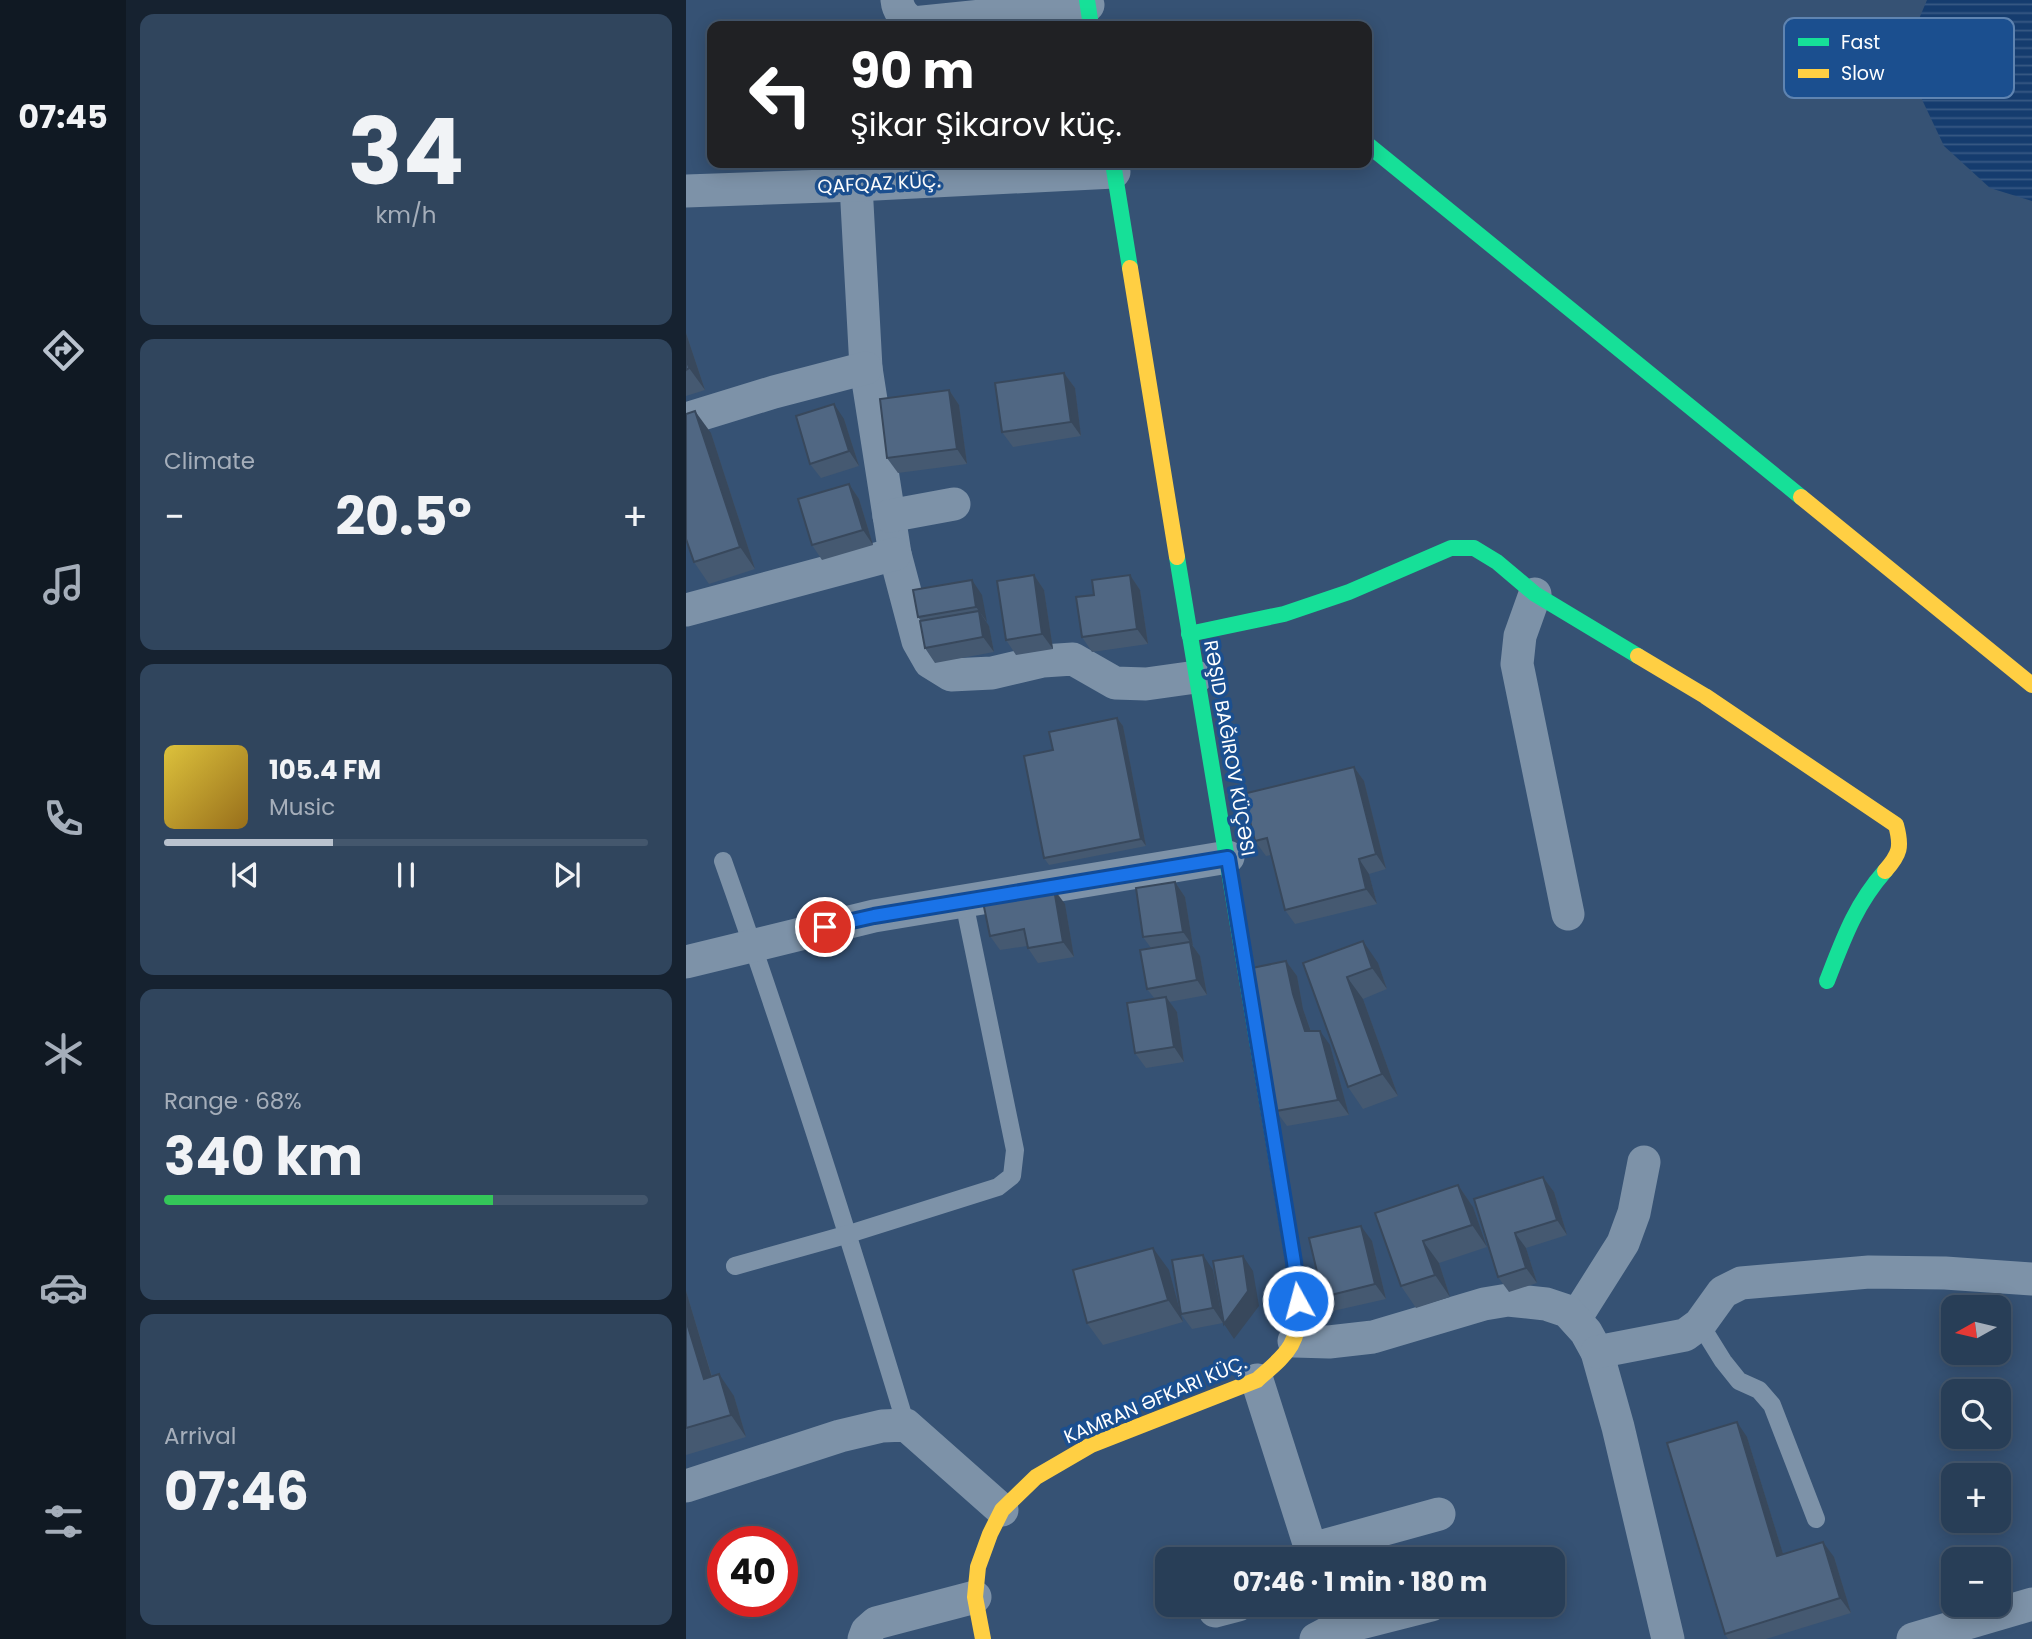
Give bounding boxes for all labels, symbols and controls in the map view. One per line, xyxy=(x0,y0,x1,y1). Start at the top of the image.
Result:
legend xyxy=(1784,18,2014,98)
text: Fast xyxy=(1841,29,1880,56)
text: 90 m xyxy=(850,37,974,105)
icon: left xyxy=(735,49,826,140)
text: Slow xyxy=(1841,60,1885,87)
text: 34 xyxy=(348,88,464,216)
text: 07:45 xyxy=(18,94,108,139)
text: Şikar Şikarov küç. xyxy=(850,102,1122,147)
street label: QAFQAZ KÜÇ. xyxy=(817,167,941,200)
text: km/h xyxy=(375,199,437,231)
icon: directions xyxy=(39,326,88,375)
text: Climate xyxy=(164,445,255,477)
text: 20.5° xyxy=(335,480,472,553)
text: − xyxy=(164,490,185,543)
text: + xyxy=(622,490,648,543)
icon: music xyxy=(39,560,88,609)
street label: RƏŞID BAĞIROV KÜÇƏSI xyxy=(1197,638,1262,858)
text: 105.4 FM xyxy=(269,752,381,788)
text: Music xyxy=(269,791,335,823)
icon: phone xyxy=(39,794,88,843)
icon: previous xyxy=(226,856,264,894)
icon: pause xyxy=(387,856,425,894)
icon: next xyxy=(548,856,586,894)
pin xyxy=(795,897,855,957)
icon: arrive xyxy=(806,908,844,946)
icon: climate xyxy=(39,1029,88,1078)
text: Range · 68% xyxy=(164,1085,302,1117)
text: 340 km xyxy=(164,1120,363,1193)
icon: car xyxy=(39,1263,88,1312)
position arrow xyxy=(1261,1264,1335,1338)
north arrow xyxy=(1941,1295,2011,1365)
map controls xyxy=(1941,1295,2011,1617)
street label: KAMRAN ƏFKARI KÜÇ. xyxy=(1060,1349,1251,1450)
button: search xyxy=(1941,1379,2011,1449)
text: Arrival xyxy=(164,1420,236,1452)
text: 07:46 xyxy=(164,1455,309,1528)
button: + xyxy=(1941,1463,2011,1533)
icon: filters xyxy=(39,1497,88,1546)
speed limit sign: 40 xyxy=(707,1526,798,1617)
button: − xyxy=(1941,1547,2011,1617)
text: 07:46 · 1 min · 180 m xyxy=(1233,1564,1487,1600)

